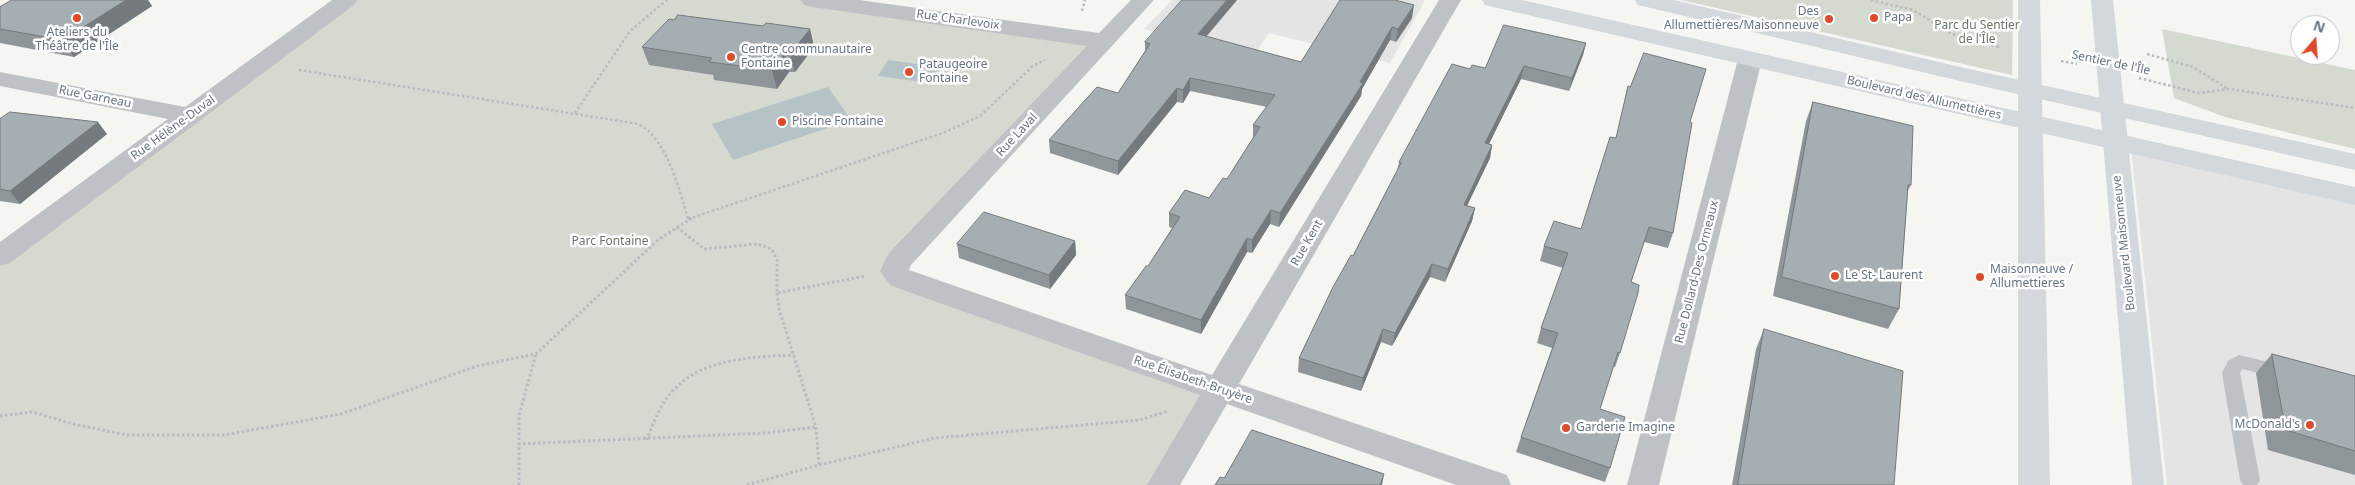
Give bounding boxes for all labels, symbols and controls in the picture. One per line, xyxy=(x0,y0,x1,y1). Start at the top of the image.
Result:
place label: Des Allumettières/Maisonneuve xyxy=(1664,5,1819,33)
street label: Rue Charlevoix xyxy=(915,7,1001,33)
place label: Papa xyxy=(1884,11,1912,25)
marker: Ateliers du Théâtre de l'Île xyxy=(71,12,83,24)
marker: Papa xyxy=(1868,12,1880,24)
marker: Des Allumettières/Maisonneuve xyxy=(1823,13,1835,25)
north arrow xyxy=(2290,15,2340,65)
text: N xyxy=(2311,15,2328,37)
park label: Parc du Sentier de l'Île xyxy=(1934,19,2020,47)
place label: Ateliers du Théâtre de l'Île xyxy=(35,26,119,54)
place label: Centre communautaire Fontaine xyxy=(741,43,872,71)
street label: Sentier de l'Île xyxy=(2070,48,2152,78)
marker: Centre communautaire Fontaine xyxy=(725,51,737,63)
place label: Pataugeoire Fontaine xyxy=(919,58,987,86)
marker: Pataugeoire Fontaine xyxy=(903,66,915,78)
street label: Boulevard des Allumettières xyxy=(1845,73,2003,123)
street label: Rue Garneau xyxy=(58,83,132,111)
street label: Rue Hélène-Duval xyxy=(128,93,218,163)
street label: Rue Laval xyxy=(993,110,1041,160)
place label: Piscine Fontaine xyxy=(792,115,884,129)
marker: Piscine Fontaine xyxy=(776,116,788,128)
street label: Boulevard Maisonneuve xyxy=(2110,175,2138,311)
street label: Rue Dollard-Des Ormeaux xyxy=(1672,199,1722,345)
street label: Rue Kent xyxy=(1288,217,1326,269)
park label: Parc Fontaine xyxy=(572,235,648,249)
place label: Maisonneuve / Allumettieres xyxy=(1990,263,2073,291)
place label: Le St- Laurent xyxy=(1845,269,1923,283)
marker: Le St- Laurent xyxy=(1829,270,1841,282)
marker: Maisonneuve / Allumettieres xyxy=(1974,271,1986,283)
street label: Rue Élisabeth-Bruyère xyxy=(1132,353,1254,407)
place label: McDonald's xyxy=(2235,418,2300,432)
marker: McDonald's xyxy=(2304,419,2316,431)
place label: Garderie Imagine xyxy=(1576,421,1675,435)
marker: Garderie Imagine xyxy=(1560,422,1572,434)

